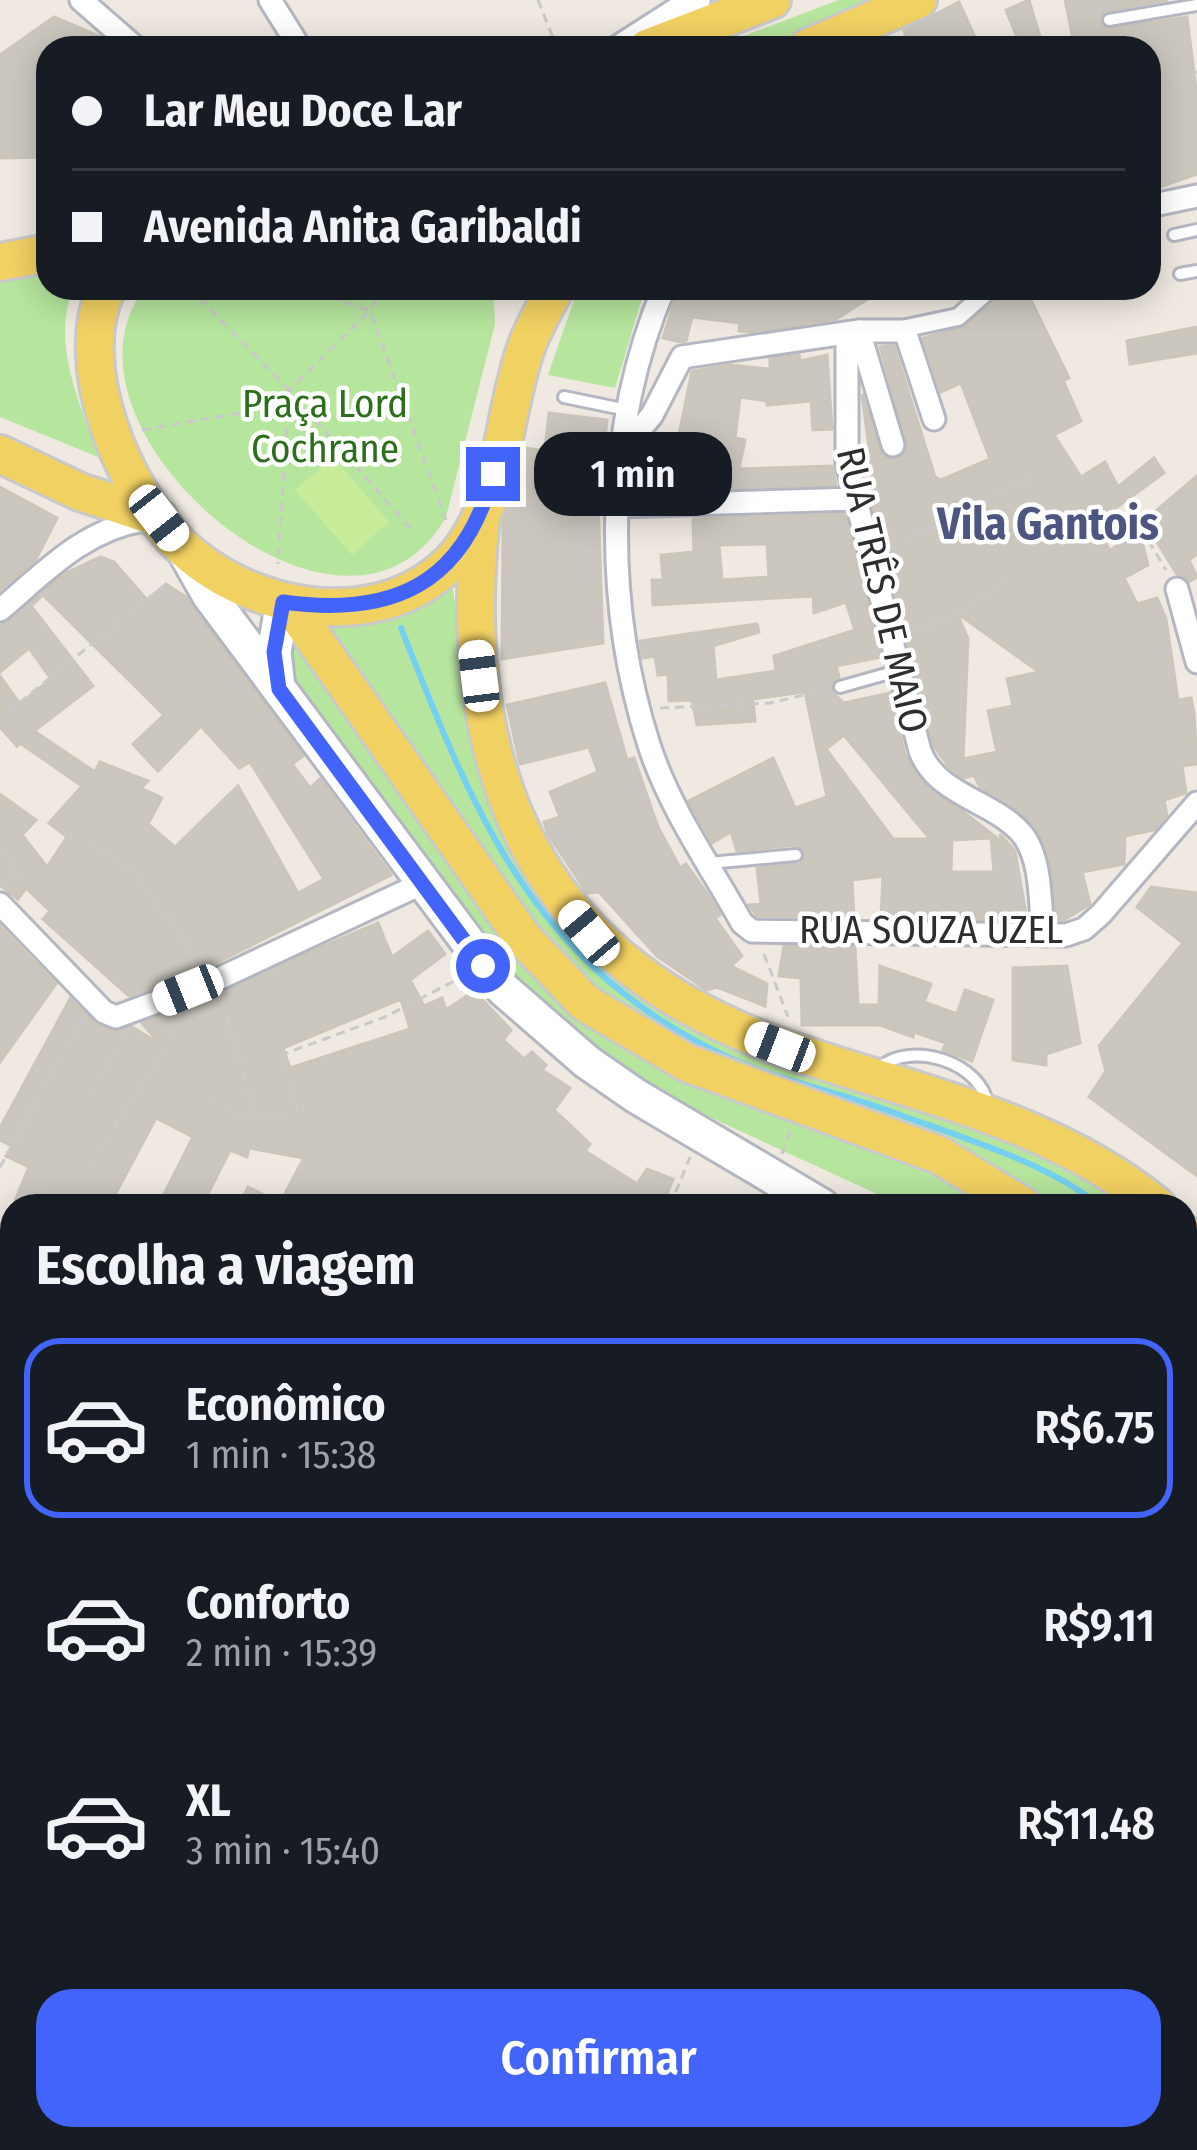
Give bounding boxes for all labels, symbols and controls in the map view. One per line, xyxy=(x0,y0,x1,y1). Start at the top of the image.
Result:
text: Lar Meu Doce Lar xyxy=(144,84,462,138)
text: Avenida Anita Garibaldi xyxy=(144,200,582,254)
park label: Praça Lord Cochrane xyxy=(242,381,408,472)
callout: 1 min xyxy=(535,432,733,516)
street label: RUA TRÊS DE MAIO xyxy=(827,443,937,737)
route end xyxy=(466,447,520,501)
text: 1 min xyxy=(591,451,675,497)
car xyxy=(123,479,195,557)
district label: Vila Gantois xyxy=(936,497,1159,551)
car xyxy=(457,638,501,714)
car xyxy=(552,894,626,972)
street label: RUA SOUZA UZEL xyxy=(799,907,1063,953)
route start xyxy=(456,939,510,993)
car xyxy=(148,960,228,1020)
car xyxy=(740,1017,820,1077)
text: Escolha a viagem xyxy=(36,1234,415,1298)
icon: car xyxy=(42,1374,150,1482)
text: Econômico xyxy=(186,1378,386,1432)
text: R$6.75 xyxy=(1034,1401,1155,1455)
text: 1 min · 15:38 xyxy=(186,1432,376,1478)
icon: car xyxy=(42,1572,150,1680)
text: Conforto xyxy=(186,1576,350,1630)
text: R$9.11 xyxy=(1043,1599,1155,1653)
text: 2 min · 15:39 xyxy=(186,1630,377,1676)
icon: car xyxy=(42,1770,150,1878)
text: XL xyxy=(186,1774,231,1828)
text: R$11.48 xyxy=(1017,1797,1155,1851)
text: 3 min · 15:40 xyxy=(186,1828,380,1874)
button: Confirmar xyxy=(36,1989,1161,2127)

